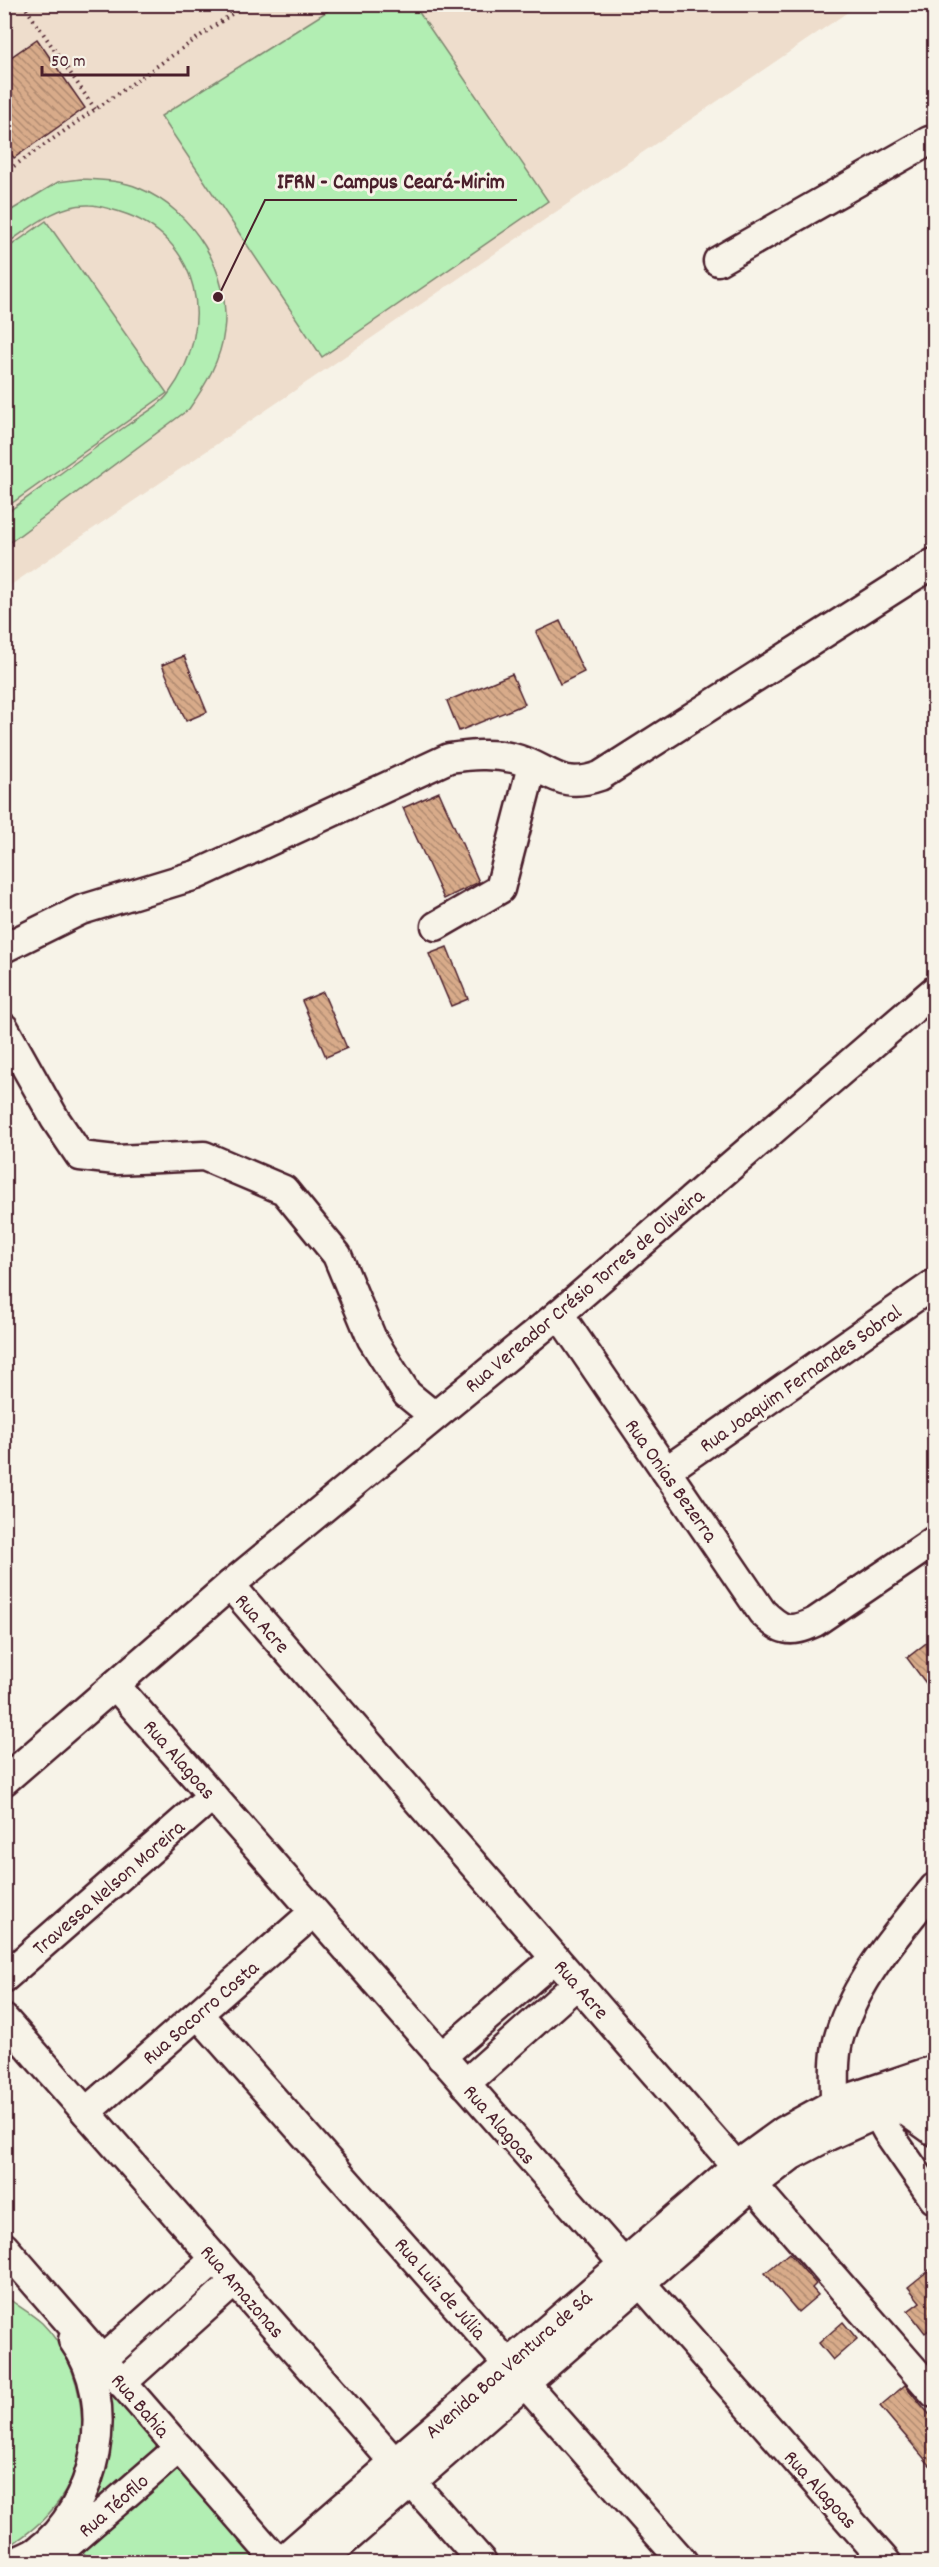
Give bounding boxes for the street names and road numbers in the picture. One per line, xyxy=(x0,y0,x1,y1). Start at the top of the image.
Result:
street label: Rua Vereador Crésio Torres de Oliveira xyxy=(460,1182,713,1402)
street label: Rua Joaquim Fernandes Sobral xyxy=(694,1299,909,1462)
street label: Rua Onias Bezerra xyxy=(616,1414,724,1551)
street label: Rua Acre xyxy=(226,1588,295,1662)
street label: Rua Alagoas xyxy=(134,1714,221,1808)
street label: Travessa Nelson Moreira xyxy=(27,1814,194,1964)
street label: Rua Socorro Costa xyxy=(137,1954,268,2074)
street label: Rua Acre xyxy=(545,1954,614,2028)
street label: Rua Alagoas xyxy=(454,2079,541,2173)
street label: Rua Luiz de Júlia xyxy=(386,2232,493,2349)
street label: Rua Amazonas xyxy=(192,2240,290,2346)
street label: Avenida Boa Ventura de Sá xyxy=(420,2285,601,2448)
street label: Rua Bahia xyxy=(102,2368,176,2447)
street label: Rua Alagoas xyxy=(775,2445,863,2537)
street label: Rua Téofilo xyxy=(73,2468,157,2546)

